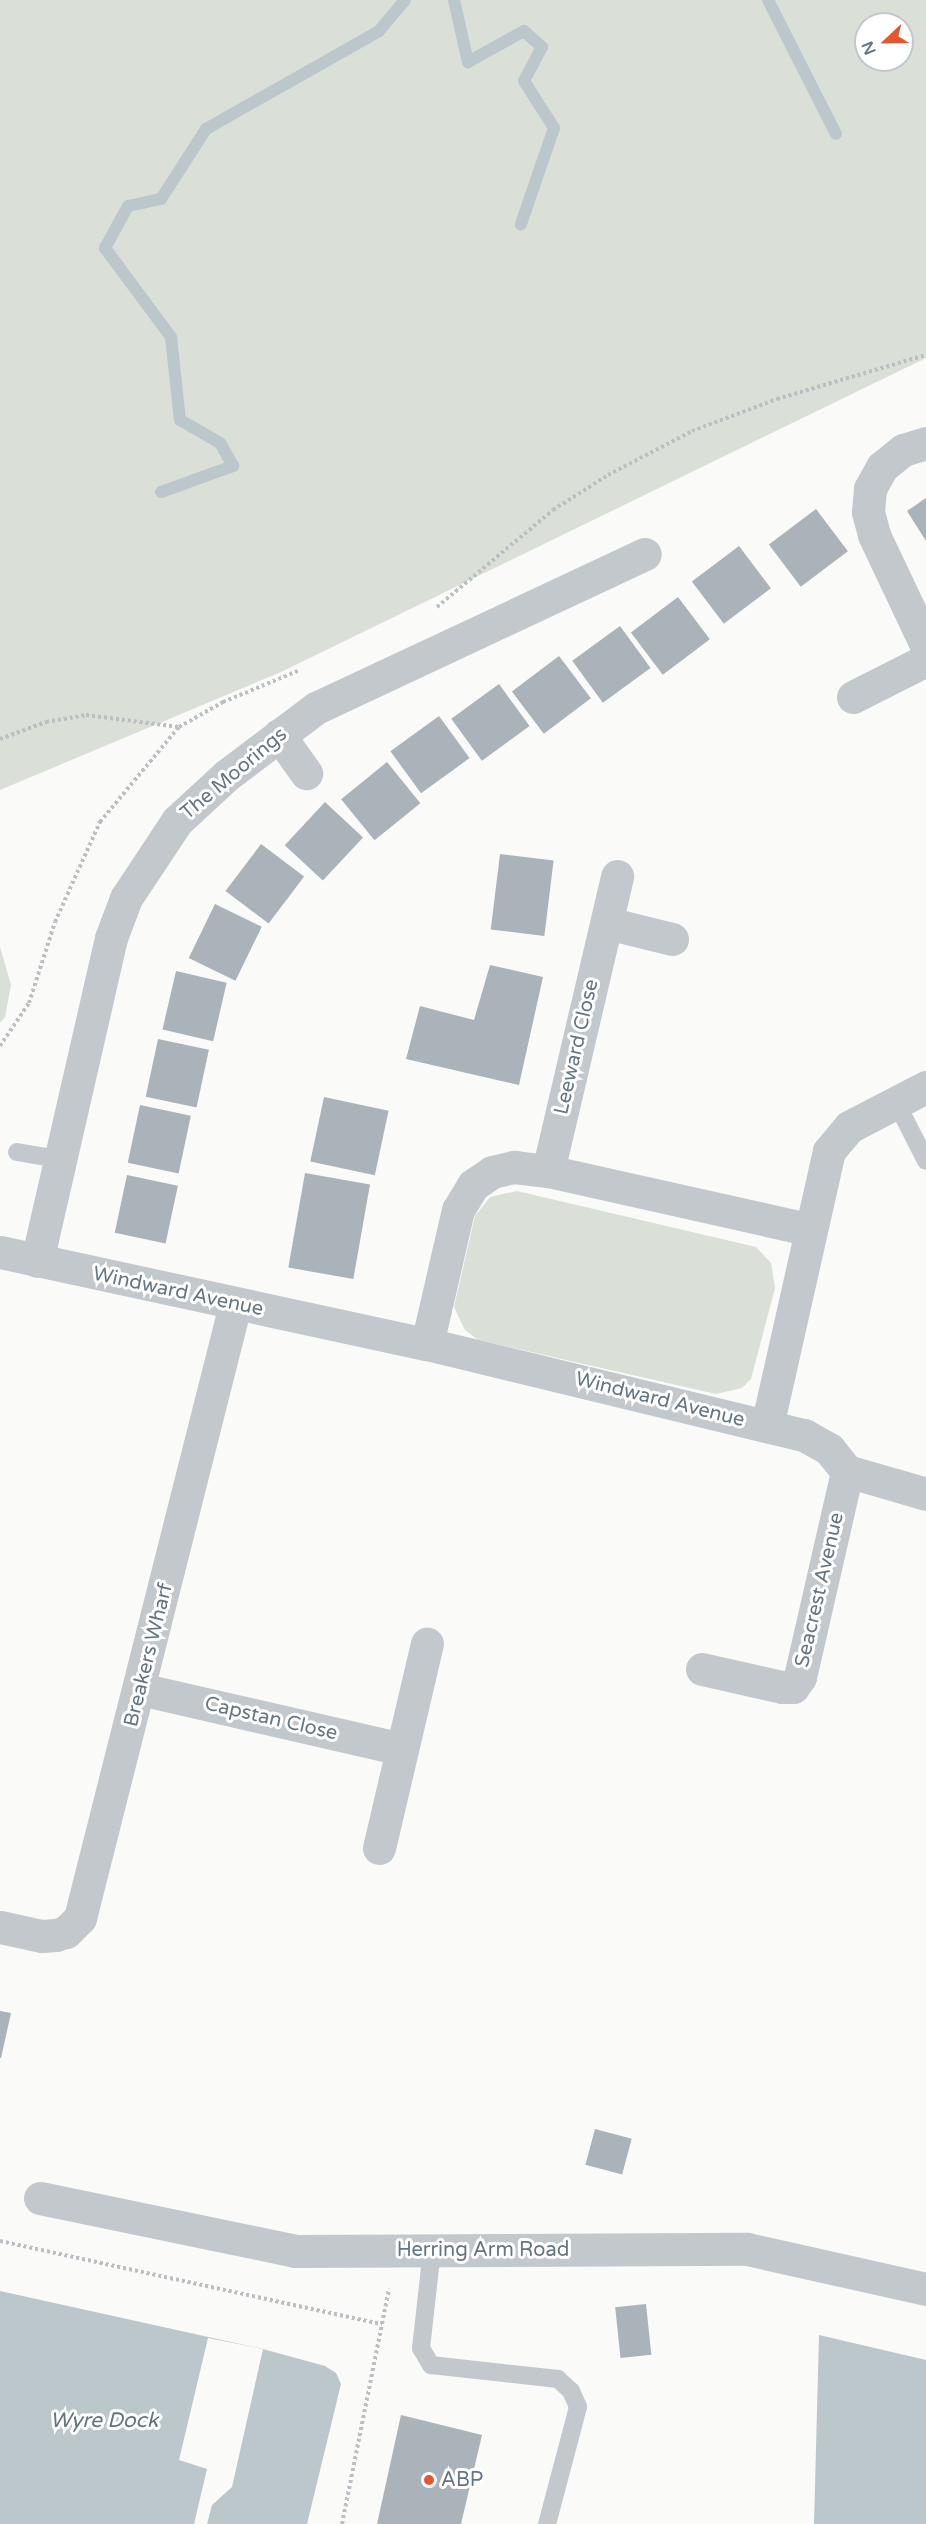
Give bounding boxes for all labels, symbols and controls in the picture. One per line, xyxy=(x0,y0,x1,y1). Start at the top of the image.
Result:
north arrow xyxy=(854,12,914,72)
text: N xyxy=(857,38,881,58)
street label: The Moorings xyxy=(176,723,292,825)
street label: Leeward Close xyxy=(550,977,604,1117)
street label: Windward Avenue xyxy=(91,1262,265,1322)
street label: Windward Avenue xyxy=(573,1367,747,1433)
street label: Seacrest Avenue xyxy=(791,1510,849,1670)
street label: Breakers Wharf xyxy=(120,1581,178,1729)
street label: Capstan Close xyxy=(202,1692,340,1746)
street label: Herring Arm Road xyxy=(397,2238,569,2262)
water label: Wyre Dock xyxy=(50,2408,158,2434)
place label: ABP xyxy=(441,2468,483,2492)
marker: ABP xyxy=(422,2473,436,2487)

